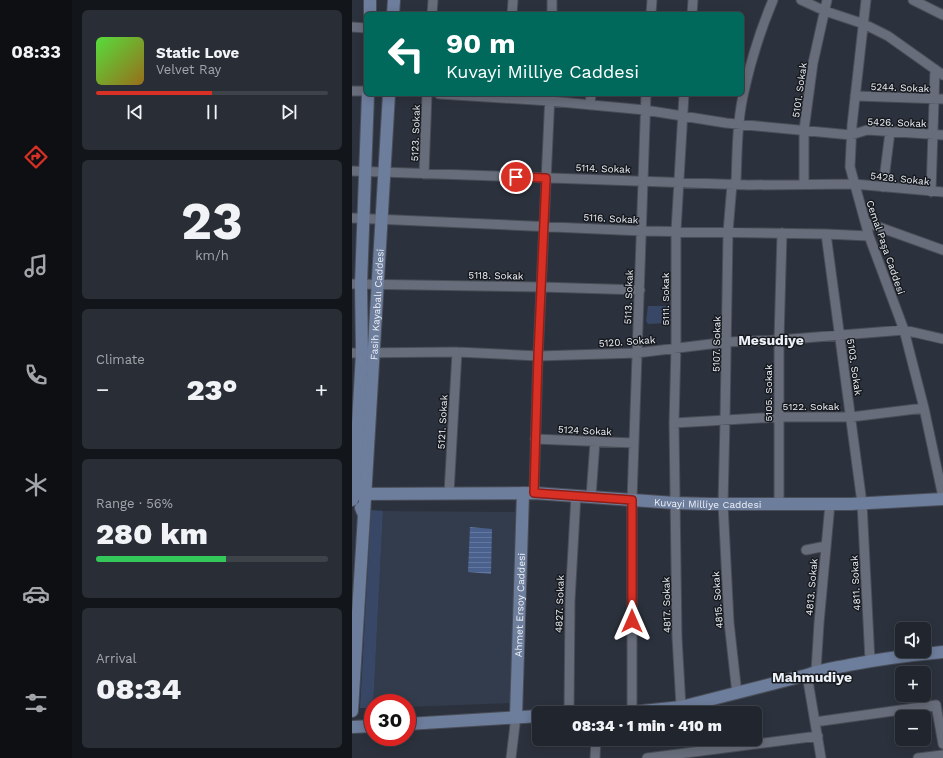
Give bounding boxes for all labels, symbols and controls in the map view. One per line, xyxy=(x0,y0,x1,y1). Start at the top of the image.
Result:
text: 90 m xyxy=(446,27,516,60)
icon: left xyxy=(380,28,432,80)
text: 08:33 xyxy=(11,41,61,62)
text: Static Love xyxy=(156,44,239,62)
text: Kuvayi Milliye Caddesi xyxy=(446,61,639,82)
text: Velvet Ray xyxy=(156,62,221,77)
street label: 5101. Sokak xyxy=(790,62,809,118)
street label: 5244. Sokak xyxy=(870,81,930,94)
icon: previous xyxy=(124,101,146,123)
icon: pause xyxy=(201,101,223,123)
icon: next xyxy=(278,101,300,123)
street label: 5123. Sokak xyxy=(409,104,422,162)
street label: 5426. Sokak xyxy=(867,116,927,129)
icon: directions xyxy=(22,143,50,171)
pin xyxy=(499,160,533,194)
street label: 5114. Sokak xyxy=(575,162,631,175)
icon: arrive xyxy=(505,166,527,188)
street label: 5428. Sokak xyxy=(870,170,930,187)
text: 23 xyxy=(181,191,243,252)
street label: Cemal Paşa Caddesi xyxy=(864,199,907,296)
street label: 5116. Sokak xyxy=(583,212,639,225)
text: km/h xyxy=(195,248,229,263)
street label: Fasih Kayabalı Caddesi xyxy=(368,249,386,360)
icon: music xyxy=(22,252,50,280)
street label: 5113. Sokak xyxy=(622,269,635,325)
street label: 5118. Sokak xyxy=(468,270,524,281)
street label: 5111. Sokak xyxy=(660,272,671,325)
street label: 5107. Sokak xyxy=(711,316,722,372)
district label: Mesudiye xyxy=(738,332,804,348)
street label: 5120. Sokak xyxy=(598,334,656,349)
street label: 5103. Sokak xyxy=(845,338,864,396)
text: Climate xyxy=(96,352,145,367)
icon: phone xyxy=(22,361,50,389)
street label: 5105. Sokak xyxy=(763,364,774,422)
text: 23° xyxy=(186,372,238,407)
text: − xyxy=(96,377,109,402)
text: + xyxy=(315,377,328,402)
street label: 5121. Sokak xyxy=(436,394,449,450)
street label: 5122. Sokak xyxy=(783,401,840,412)
street label: 5124 Sokak xyxy=(558,424,613,437)
icon: climate xyxy=(22,471,50,499)
text: Range · 56% xyxy=(96,496,173,511)
street label: Kuvayi Milliye Caddesi xyxy=(654,497,761,510)
text: 280 km xyxy=(96,516,208,551)
street label: Ahmet Ersoy Caddesi xyxy=(513,553,527,657)
street label: 4811. Sokak xyxy=(849,555,862,611)
street label: 4813. Sokak xyxy=(804,558,820,616)
street label: 4815. Sokak xyxy=(710,571,725,629)
street label: 4827. Sokak xyxy=(553,575,566,633)
street label: 4817. Sokak xyxy=(661,576,672,633)
icon: car xyxy=(22,580,50,608)
position arrow xyxy=(611,600,653,642)
map controls xyxy=(895,622,931,746)
button: sound xyxy=(895,622,931,658)
text: Arrival xyxy=(96,651,137,666)
button: + xyxy=(895,666,931,702)
district label: Mahmudiye xyxy=(772,669,852,685)
text: 08:34 xyxy=(96,671,181,706)
icon: filters xyxy=(22,689,50,717)
speed limit sign: 30 xyxy=(364,694,416,746)
button: − xyxy=(895,710,931,746)
text: 08:34 · 1 min · 410 m xyxy=(572,717,722,735)

